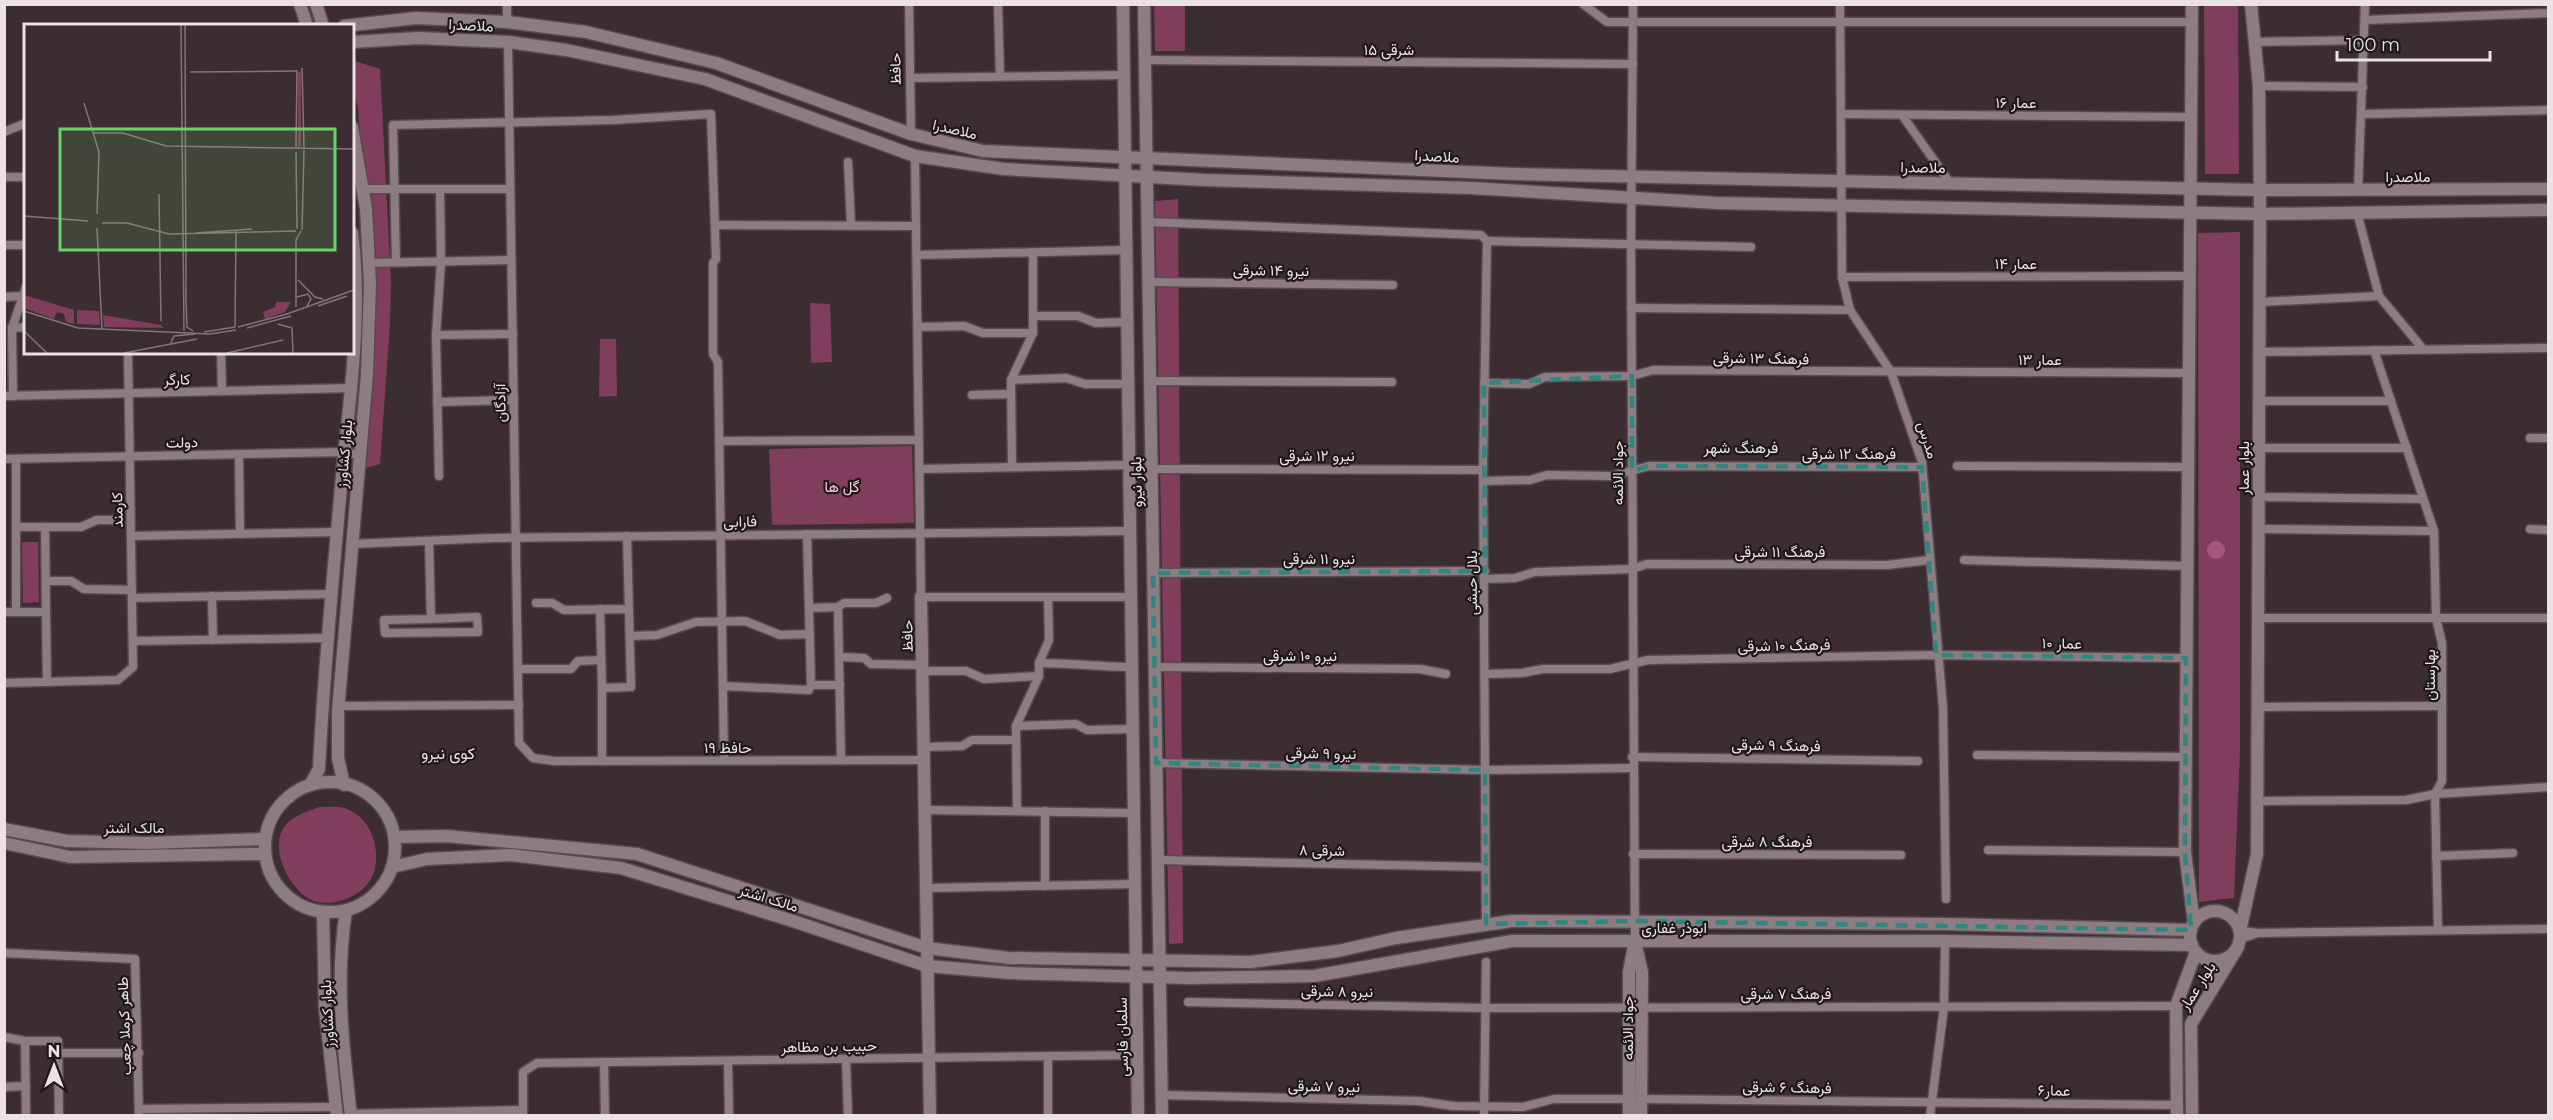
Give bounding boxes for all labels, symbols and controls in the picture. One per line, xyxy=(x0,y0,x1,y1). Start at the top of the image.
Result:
street label: ملاصدرا xyxy=(448,14,494,36)
inset map xyxy=(24,24,354,354)
scale bar xyxy=(2337,24,2490,62)
text: 100 m xyxy=(2346,34,2400,56)
street label: ۱۵ شرقی xyxy=(1364,40,1414,60)
street label: حافظ xyxy=(885,53,905,85)
street label: عمار ۱۶ xyxy=(1995,93,2037,112)
street label: ملاصدرا xyxy=(931,115,979,143)
street label: ملاصدرا xyxy=(1414,145,1460,167)
street label: ملاصدرا xyxy=(1900,157,1946,177)
street label: ملاصدرا xyxy=(2385,167,2431,186)
street label: عمار ۱۴ xyxy=(1995,254,2037,273)
street label: نیرو ۱۴ شرقی xyxy=(1233,260,1309,281)
street label: فرهنگ ۱۳ شرقی xyxy=(1713,348,1809,369)
street label: عمار ۱۳ xyxy=(2018,350,2062,369)
street label: کارگر xyxy=(162,369,191,389)
street label: آزادگان xyxy=(490,382,510,423)
street label: بلوار کشاورز xyxy=(331,419,356,490)
street label: مدرس xyxy=(1912,419,1943,461)
street label: دولت xyxy=(166,432,198,452)
district label: فرهنگ شهر xyxy=(1703,438,1778,458)
street label: جواد الائمه xyxy=(1608,441,1627,505)
street label: بلوار عمار xyxy=(2234,441,2253,496)
street label: فرهنگ ۱۲ شرقی xyxy=(1802,444,1896,464)
street label: نیرو ۱۲ شرقی xyxy=(1279,446,1355,466)
street label: بلوار نیرو xyxy=(1126,456,1146,508)
park label: گل ها xyxy=(825,477,860,496)
street label: کارمند xyxy=(107,492,127,528)
street label: فارابی xyxy=(723,511,757,532)
street label: فرهنگ ۱۱ شرقی xyxy=(1735,542,1826,562)
street label: نیرو ۱۱ شرقی xyxy=(1283,549,1355,569)
street label: بلال حبشی xyxy=(1462,551,1482,615)
street label: حافظ xyxy=(897,620,917,652)
street label: عمار ۱۰ xyxy=(2042,633,2082,653)
street label: فرهنگ ۱۰ شرقی xyxy=(1737,635,1831,656)
street label: نیرو ۱۰ شرقی xyxy=(1263,646,1337,666)
street label: بهارستان xyxy=(2420,649,2439,701)
street label: فرهنگ ۹ شرقی xyxy=(1731,735,1821,756)
street label: حافظ ۱۹ xyxy=(704,738,752,757)
street label: نیرو ۹ شرقی xyxy=(1285,743,1357,764)
district label: کوی نیرو xyxy=(421,744,475,764)
street label: مالک اشتر xyxy=(103,818,164,837)
street label: فرهنگ ۸ شرقی xyxy=(1722,832,1813,852)
street label: ۸ شرقی xyxy=(1299,840,1345,861)
street label: مالک اشتر xyxy=(736,880,801,916)
street label: ابوذر غفاری xyxy=(1641,918,1707,938)
street label: بلوار عمار xyxy=(2174,958,2220,1015)
street label: طاهر کرملا چعب xyxy=(113,976,136,1076)
street label: بلوار کشاورز xyxy=(316,979,338,1050)
street label: نیرو ۸ شرقی xyxy=(1301,981,1373,1002)
street label: فرهنگ ۷ شرقی xyxy=(1741,984,1832,1004)
street label: جواد الائمه xyxy=(1618,996,1637,1060)
street label: سلمان فارسی xyxy=(1112,997,1133,1077)
north arrow xyxy=(24,1036,84,1096)
street label: حبیب بن مظاهر xyxy=(780,1036,877,1057)
text: N xyxy=(48,1042,60,1061)
street label: نیرو ۷ شرقی xyxy=(1288,1076,1360,1097)
street label: فرهنگ ۶ شرقی xyxy=(1742,1077,1832,1098)
street label: عمار۶ xyxy=(2037,1080,2071,1100)

